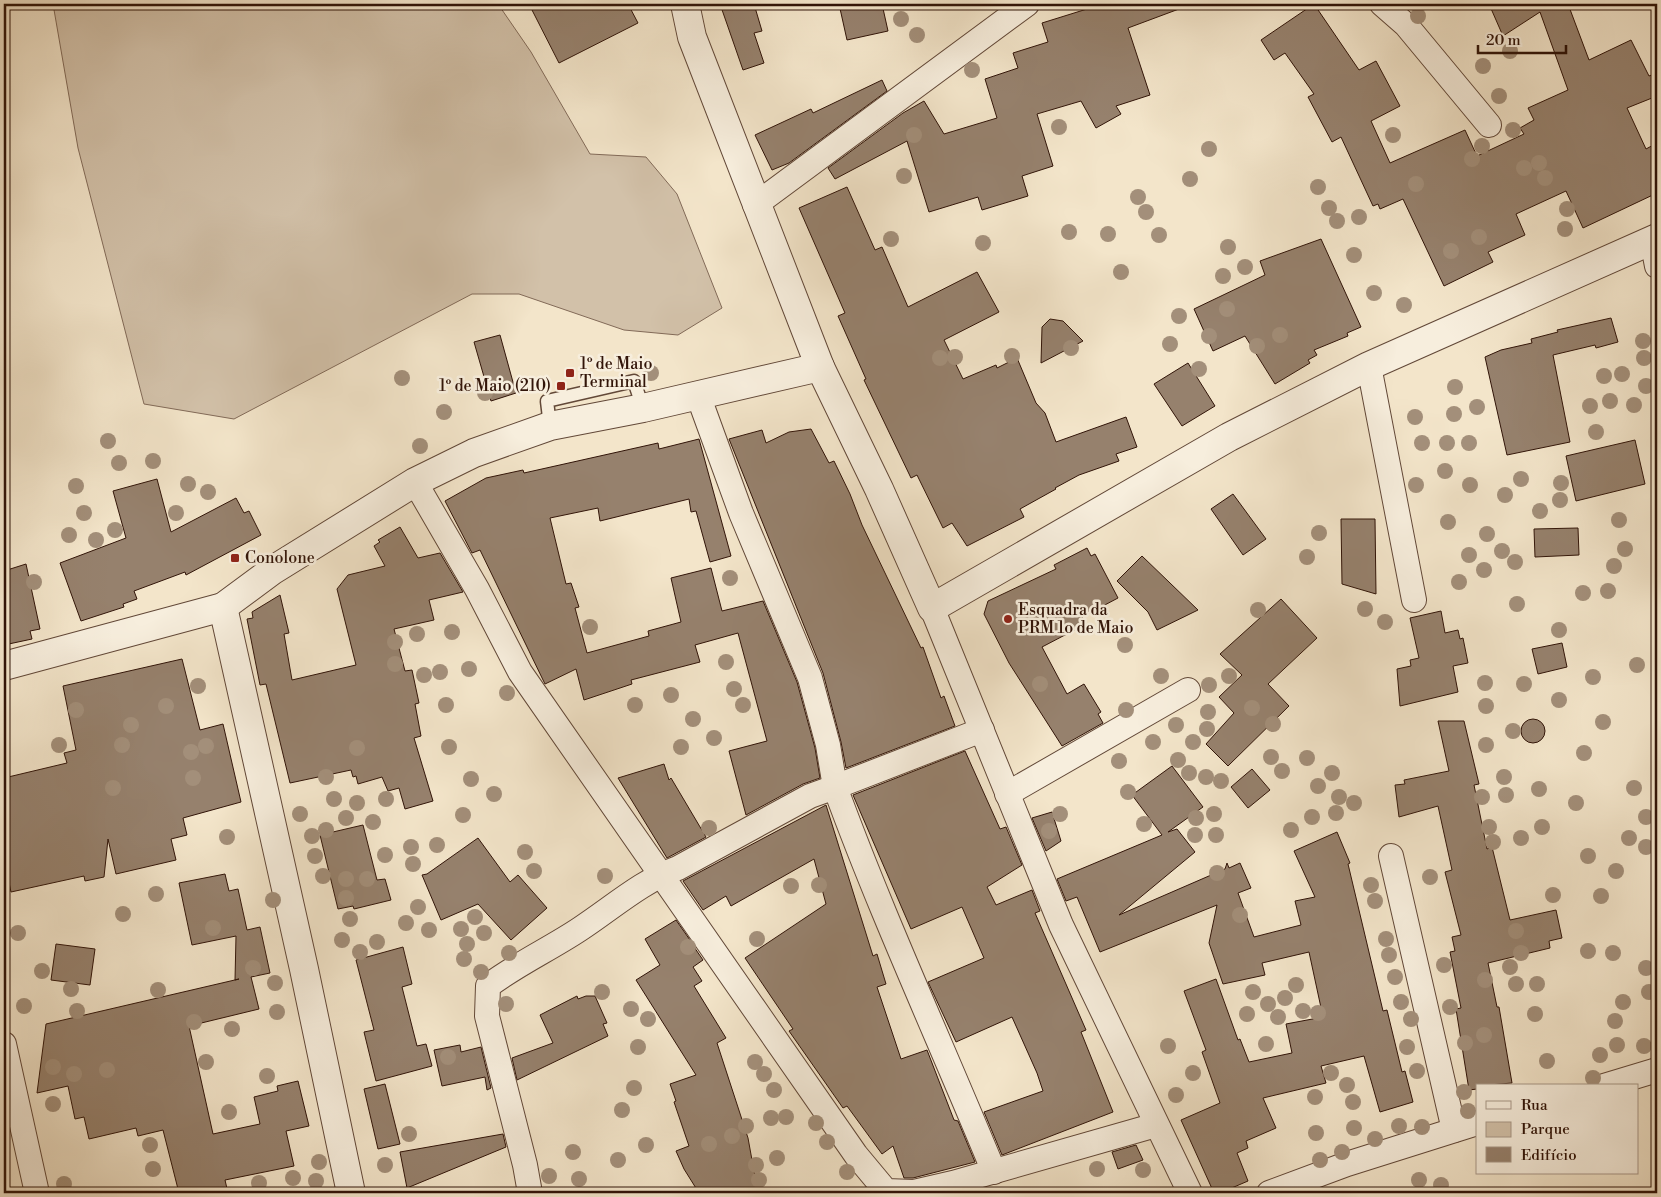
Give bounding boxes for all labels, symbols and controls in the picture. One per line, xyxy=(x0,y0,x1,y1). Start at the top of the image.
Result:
scale bar xyxy=(1478,22,1566,54)
text: 20 m xyxy=(1486,31,1521,50)
place label: 1º de Maio Terminal xyxy=(580,354,653,392)
marker: 1º de Maio Terminal xyxy=(564,367,576,379)
place label: 1º de Maio (210) xyxy=(439,376,551,396)
marker: 1º de Maio (210) xyxy=(555,380,567,392)
place label: Conolone xyxy=(245,548,315,568)
marker: Conolone xyxy=(229,552,241,564)
place label: Esquadra da PRM 1o de Maio xyxy=(1018,600,1134,638)
marker: Esquadra da PRM 1o de Maio xyxy=(1002,613,1014,625)
legend xyxy=(1476,1084,1638,1174)
text: Rua xyxy=(1521,1096,1548,1115)
text: Parque xyxy=(1521,1120,1570,1139)
text: Edifício xyxy=(1521,1146,1577,1165)

